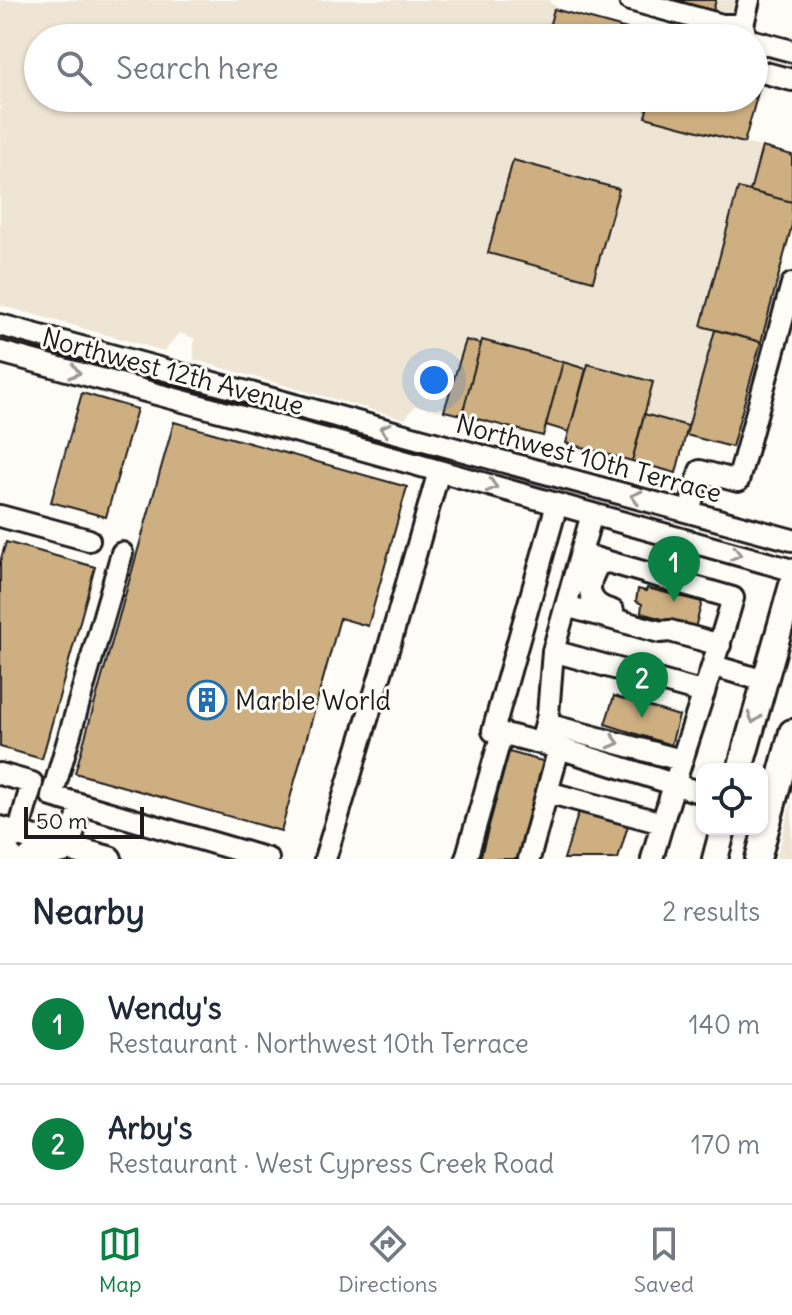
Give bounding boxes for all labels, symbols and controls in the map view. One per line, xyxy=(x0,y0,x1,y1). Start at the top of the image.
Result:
search box xyxy=(24,24,768,112)
icon: search xyxy=(52,46,96,90)
text: Search here xyxy=(116,49,279,87)
street label: Northwest 12th Avenue xyxy=(39,320,307,422)
your location xyxy=(414,360,454,400)
one-way arrow xyxy=(68,363,82,380)
street label: Northwest 10th Terrace xyxy=(453,407,725,509)
one-way arrow xyxy=(378,421,392,438)
one-way arrow xyxy=(484,476,498,493)
one-way arrow xyxy=(629,490,643,507)
pin: 1 xyxy=(648,536,700,602)
one-way arrow xyxy=(728,545,742,561)
pin: 2 xyxy=(616,652,668,718)
building icon: Marble World xyxy=(186,679,228,721)
place label: Marble World xyxy=(235,684,391,717)
one-way arrow xyxy=(747,710,763,724)
one-way arrow xyxy=(606,733,620,750)
map controls xyxy=(696,763,768,835)
button: locate xyxy=(696,763,768,835)
scale bar xyxy=(24,803,144,839)
text: 50 m xyxy=(36,807,88,835)
text: Nearby xyxy=(32,890,145,933)
text: 2 results xyxy=(662,895,760,928)
text: Wendy's xyxy=(108,989,222,1027)
text: 1 xyxy=(53,1008,63,1041)
text: 140 m xyxy=(689,1008,760,1041)
text: Restaurant · Northwest 10th Terrace xyxy=(108,1027,529,1060)
text: Arby's xyxy=(108,1109,192,1147)
text: 2 xyxy=(51,1128,65,1161)
text: 170 m xyxy=(691,1128,760,1161)
text: Restaurant · West Cypress Creek Road xyxy=(108,1147,554,1180)
tab: Map xyxy=(98,1222,142,1298)
tab: Directions xyxy=(338,1222,438,1298)
tab: Saved xyxy=(634,1222,694,1298)

